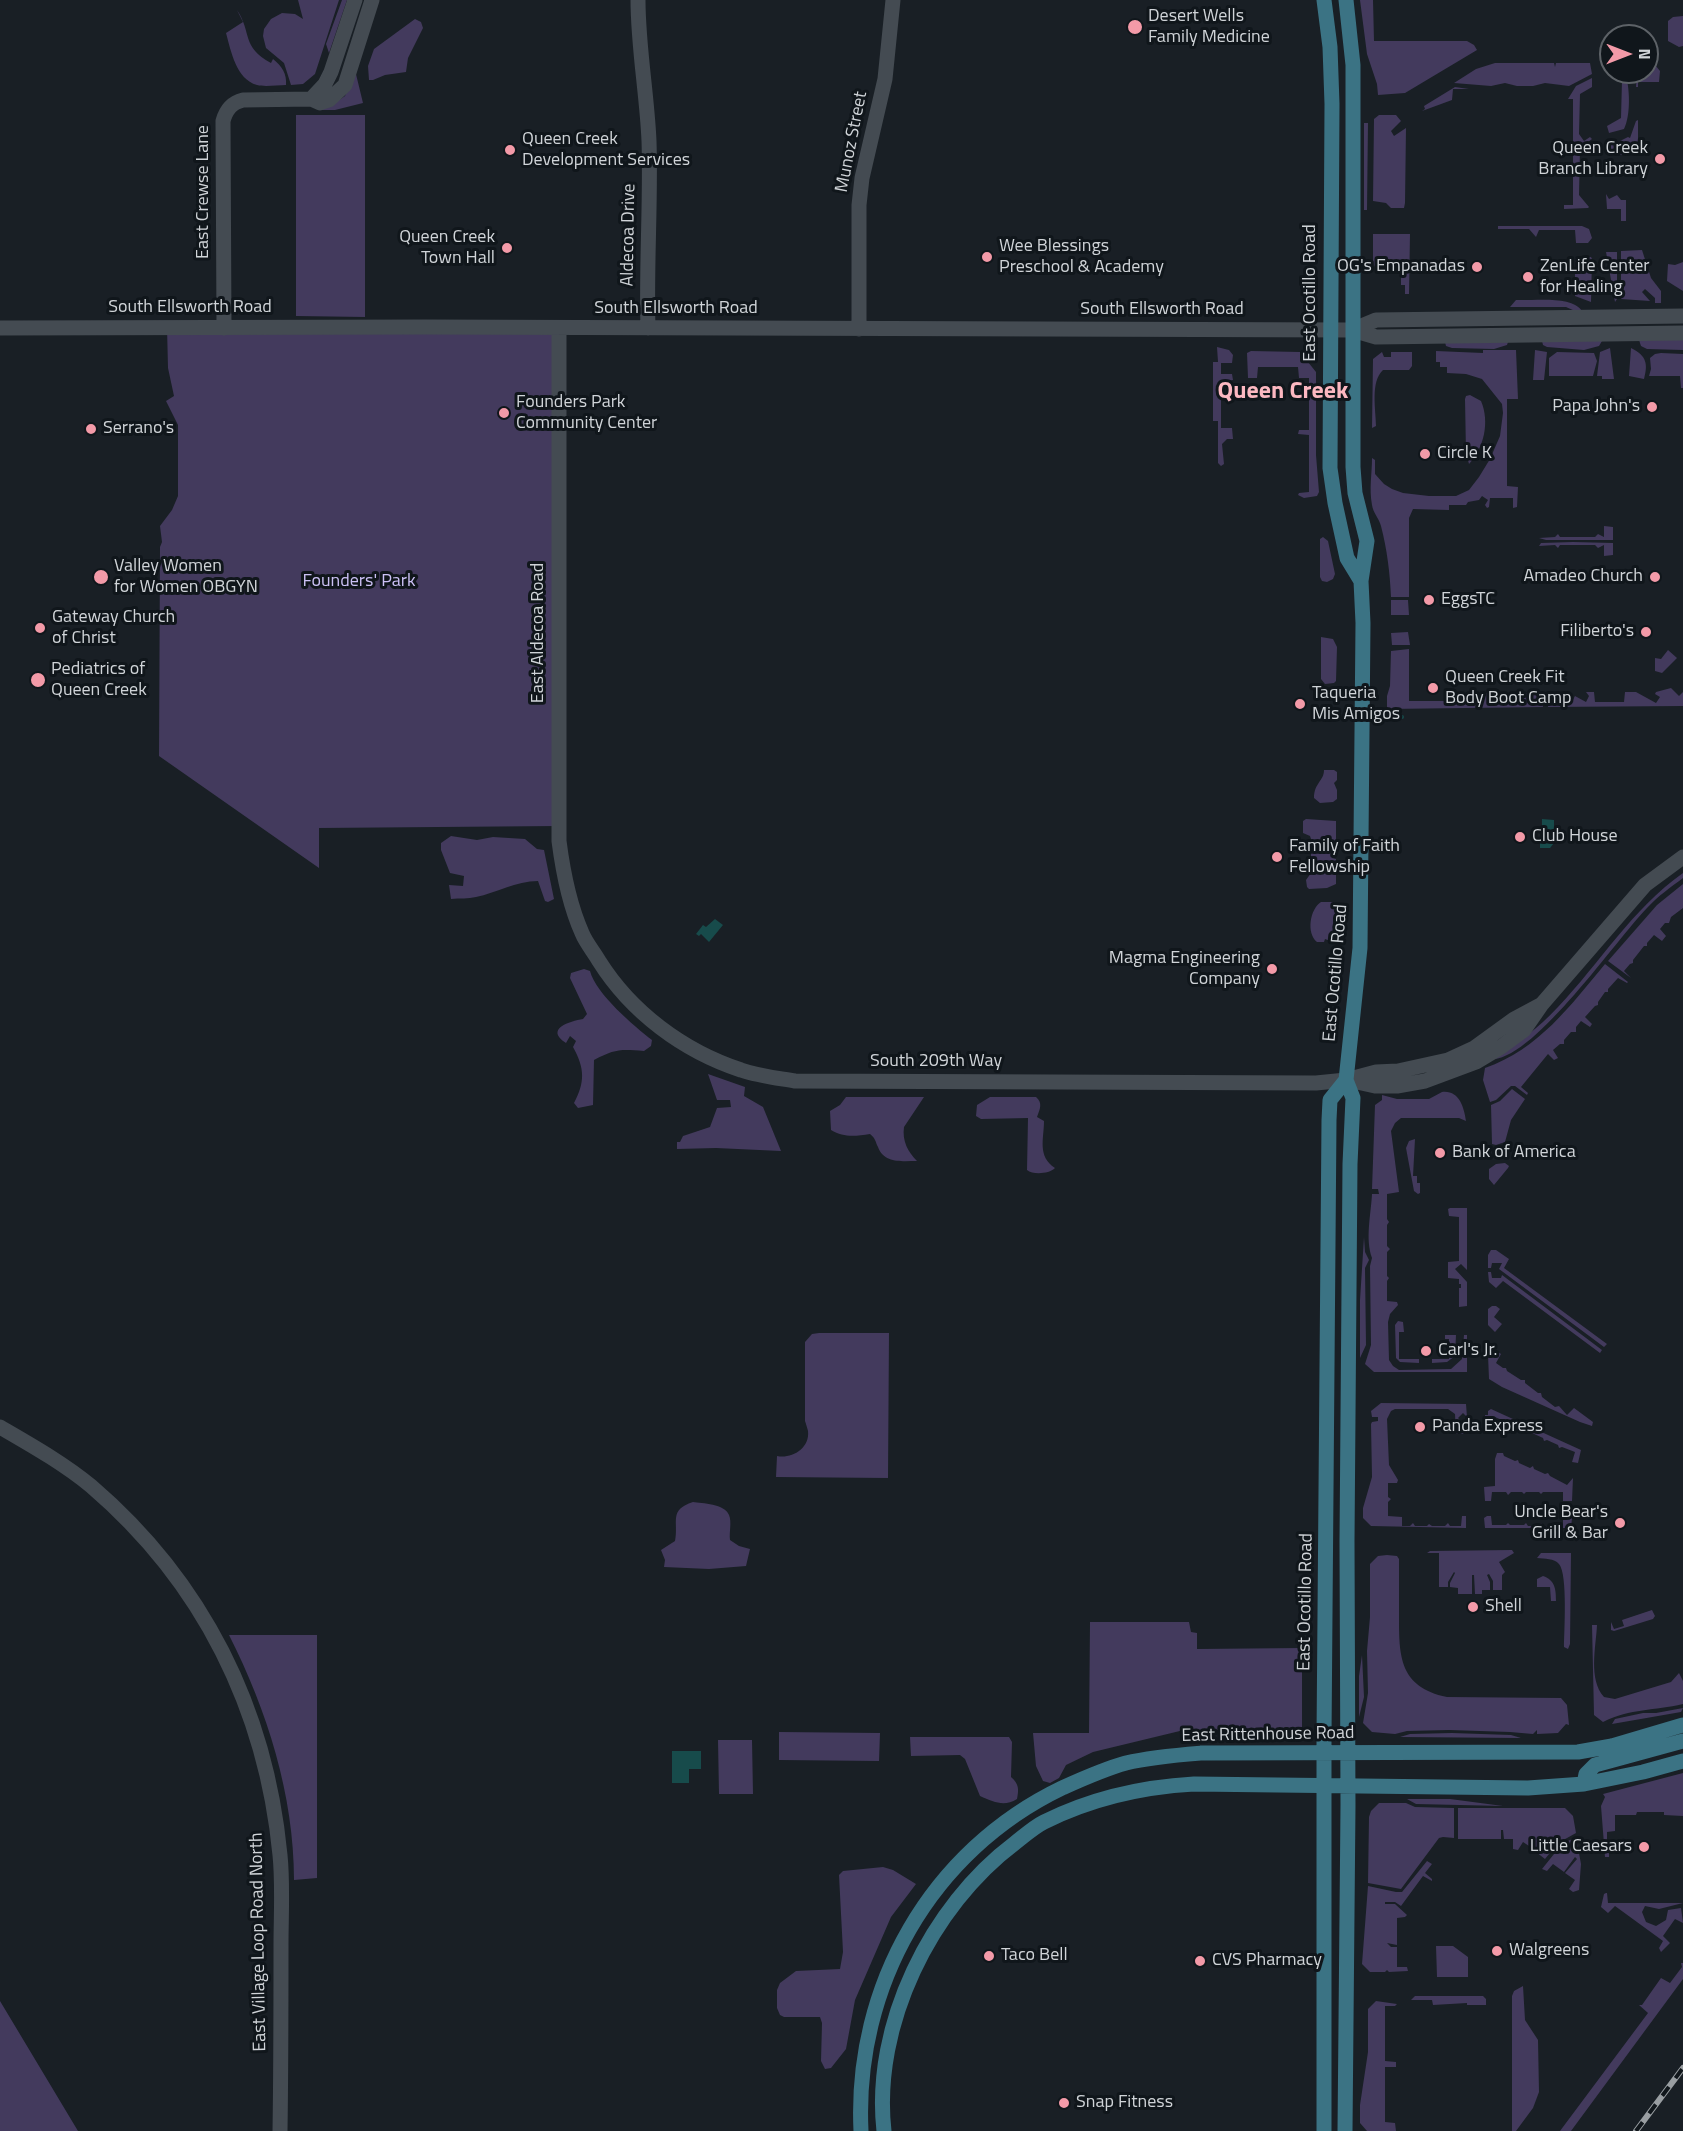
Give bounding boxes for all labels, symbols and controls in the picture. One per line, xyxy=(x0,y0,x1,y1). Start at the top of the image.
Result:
place label: Desert Wells Family Medicine xyxy=(1148,6,1270,48)
marker: Desert Wells Family Medicine xyxy=(1126,18,1144,36)
north arrow xyxy=(1599,24,1659,84)
text: N xyxy=(1633,48,1657,60)
street label: Munoz Street xyxy=(832,90,872,194)
street label: East Crewse Lane xyxy=(193,125,215,259)
place label: Queen Creek Development Services xyxy=(522,129,690,172)
place label: Queen Creek Branch Library xyxy=(1538,138,1648,180)
marker: Queen Creek Development Services xyxy=(503,143,517,157)
marker: Queen Creek Branch Library xyxy=(1653,152,1667,166)
street label: Aldecoa Drive xyxy=(617,183,641,287)
street label: East Ocotillo Road xyxy=(1300,224,1322,362)
place label: Queen Creek Town Hall xyxy=(399,227,495,270)
place label: Wee Blessings Preschool & Academy xyxy=(999,236,1164,278)
marker: Queen Creek Town Hall xyxy=(500,241,514,255)
marker: Wee Blessings Preschool & Academy xyxy=(980,250,994,264)
place label: OG's Empanadas xyxy=(1337,256,1465,278)
place label: ZenLife Center for Healing xyxy=(1540,256,1650,298)
marker: OG's Empanadas xyxy=(1470,260,1484,274)
marker: ZenLife Center for Healing xyxy=(1521,270,1535,284)
street label: South Ellsworth Road xyxy=(108,297,272,319)
street label: South Ellsworth Road xyxy=(594,298,758,320)
street label: South Ellsworth Road xyxy=(1080,299,1244,321)
district label: Queen Creek xyxy=(1218,378,1348,406)
place label: Founders Park Community Center xyxy=(516,392,657,434)
place label: Papa John's xyxy=(1552,396,1640,418)
marker: Papa John's xyxy=(1645,400,1659,414)
marker: Founders Park Community Center xyxy=(497,406,511,420)
place label: Serrano's xyxy=(103,418,174,440)
marker: Serrano's xyxy=(84,422,98,436)
place label: Circle K xyxy=(1437,443,1492,465)
marker: Circle K xyxy=(1418,447,1432,461)
place label: Valley Women for Women OBGYN xyxy=(114,556,258,598)
street label: East Aldecoa Road xyxy=(528,563,550,703)
place label: Amadeo Church xyxy=(1524,566,1643,588)
marker: Valley Women for Women OBGYN xyxy=(92,568,110,586)
marker: Amadeo Church xyxy=(1648,570,1662,584)
park label: Founders' Park xyxy=(302,571,416,593)
place label: EggsTC xyxy=(1441,589,1495,611)
marker: EggsTC xyxy=(1422,593,1436,607)
place label: Gateway Church of Christ xyxy=(52,607,175,650)
marker: Gateway Church of Christ xyxy=(33,621,47,635)
place label: Filiberto's xyxy=(1560,621,1634,643)
marker: Filiberto's xyxy=(1639,625,1653,639)
place label: Pediatrics of Queen Creek xyxy=(51,659,147,702)
place label: Queen Creek Fit Body Boot Camp xyxy=(1445,667,1571,710)
marker: Pediatrics of Queen Creek xyxy=(29,671,47,689)
marker: Queen Creek Fit Body Boot Camp xyxy=(1426,681,1440,695)
place label: Taqueria Mis Amigos xyxy=(1312,683,1400,726)
marker: Taqueria Mis Amigos xyxy=(1293,697,1307,711)
place label: Club House xyxy=(1532,826,1618,848)
marker: Club House xyxy=(1513,830,1527,844)
place label: Family of Faith Fellowship xyxy=(1289,836,1400,878)
marker: Family of Faith Fellowship xyxy=(1270,850,1284,864)
street label: East Ocotillo Road xyxy=(1319,903,1353,1043)
place label: Magma Engineering Company xyxy=(1109,948,1260,990)
marker: Magma Engineering Company xyxy=(1265,962,1279,976)
street label: South 209th Way xyxy=(870,1051,1002,1073)
place label: Bank of America xyxy=(1452,1142,1576,1164)
marker: Bank of America xyxy=(1433,1146,1447,1160)
place label: Carl's Jr. xyxy=(1438,1340,1498,1362)
marker: Carl's Jr. xyxy=(1419,1344,1433,1358)
place label: Panda Express xyxy=(1432,1416,1543,1438)
marker: Panda Express xyxy=(1413,1420,1427,1434)
place label: Uncle Bear's Grill & Bar xyxy=(1514,1502,1608,1544)
marker: Uncle Bear's Grill & Bar xyxy=(1613,1516,1627,1530)
street label: East Ocotillo Road xyxy=(1294,1533,1318,1671)
place label: Shell xyxy=(1485,1596,1522,1618)
marker: Shell xyxy=(1466,1600,1480,1614)
street label: East Rittenhouse Road xyxy=(1181,1723,1355,1747)
street label: East Village Loop Road North xyxy=(246,1832,272,2052)
place label: Little Caesars xyxy=(1530,1836,1632,1858)
marker: Little Caesars xyxy=(1637,1840,1651,1854)
place label: Walgreens xyxy=(1509,1940,1589,1962)
marker: Walgreens xyxy=(1490,1944,1504,1958)
place label: Taco Bell xyxy=(1001,1945,1068,1967)
marker: Taco Bell xyxy=(982,1949,996,1963)
place label: CVS Pharmacy xyxy=(1212,1950,1322,1972)
marker: CVS Pharmacy xyxy=(1193,1954,1207,1968)
place label: Snap Fitness xyxy=(1076,2092,1173,2114)
marker: Snap Fitness xyxy=(1057,2096,1071,2110)

